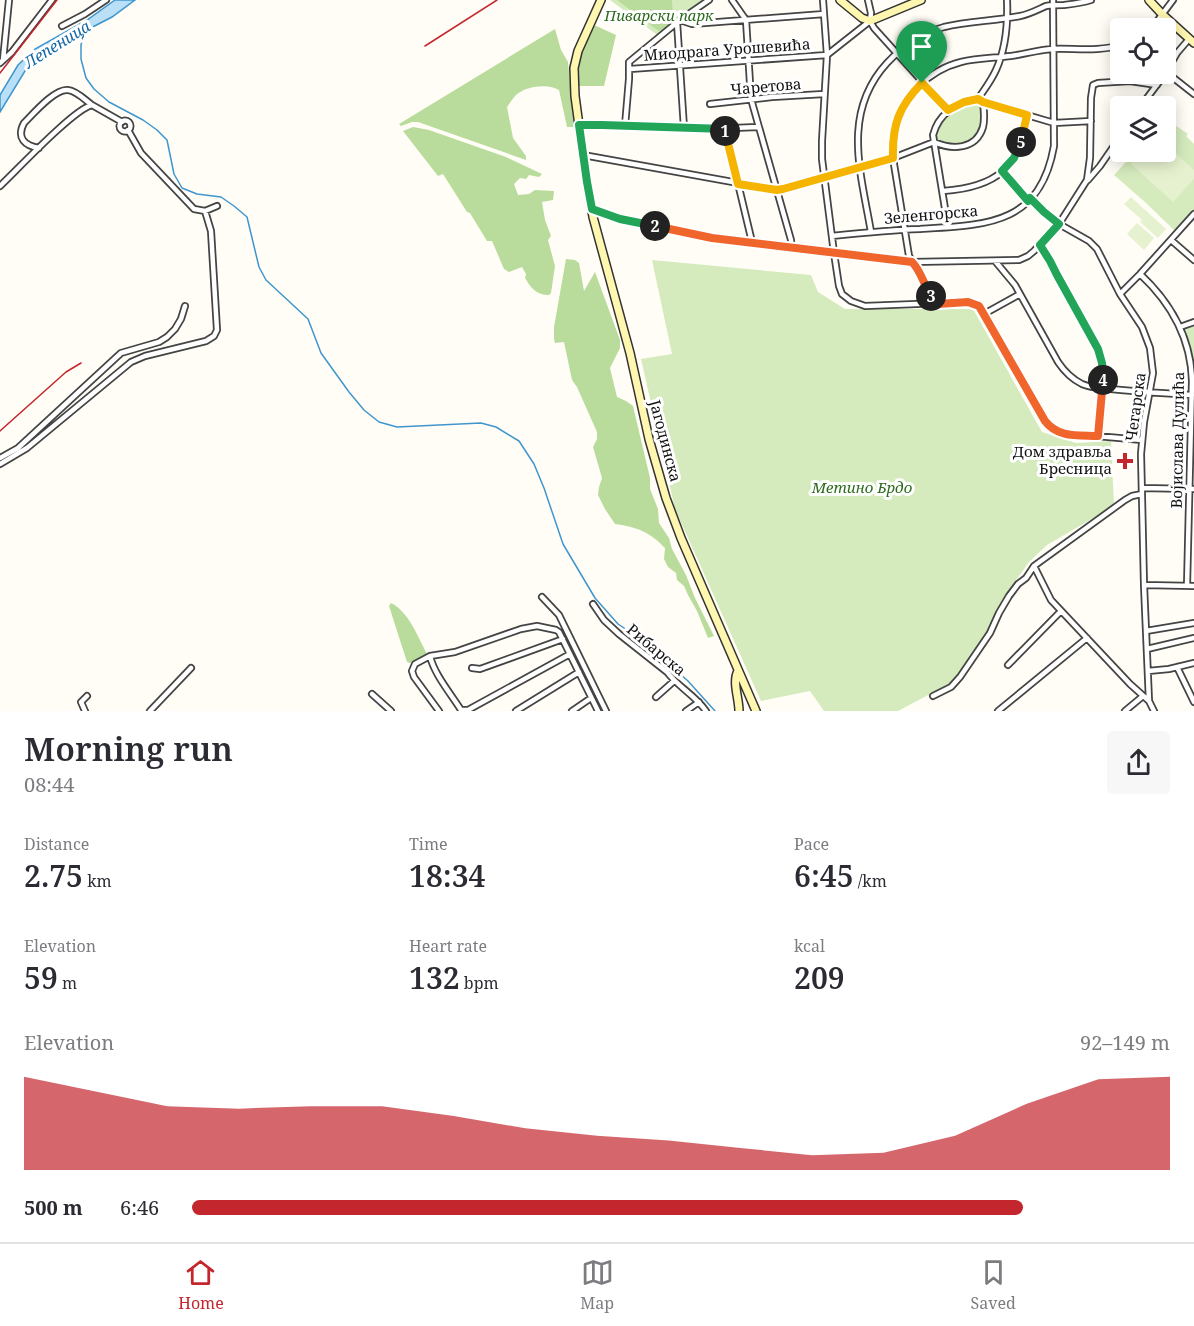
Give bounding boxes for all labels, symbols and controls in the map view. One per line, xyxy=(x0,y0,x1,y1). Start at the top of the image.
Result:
park label: Пиварски парк xyxy=(603,5,714,25)
water label: Лепеница xyxy=(19,15,95,74)
map controls xyxy=(1110,18,1176,162)
button: locate xyxy=(1110,18,1176,84)
pin xyxy=(896,21,947,83)
icon: arrive xyxy=(905,30,938,63)
street label: Миодрага Урошевића xyxy=(643,33,811,65)
street label: Чаретова xyxy=(730,73,802,99)
button: layers xyxy=(1110,96,1176,162)
pin: 1 xyxy=(710,116,740,146)
text: 1 xyxy=(720,120,730,142)
pin: 5 xyxy=(1006,127,1036,157)
text: 5 xyxy=(1016,131,1026,153)
street label: Зеленгорска xyxy=(883,200,979,228)
pin: 2 xyxy=(640,211,670,241)
text: 2 xyxy=(650,215,660,237)
pin: 3 xyxy=(916,281,946,311)
text: 3 xyxy=(926,285,936,307)
pin: 4 xyxy=(1088,365,1118,395)
text: 4 xyxy=(1098,369,1108,391)
street label: Чегарска xyxy=(1120,371,1150,443)
street label: Војислава Дулића xyxy=(1166,371,1188,509)
street label: Јагодинска xyxy=(645,397,686,484)
place label: Дом здравља Бресница xyxy=(1013,441,1112,478)
marker: Дом здравља Бресница xyxy=(1116,452,1134,470)
park label: Метино Брдо xyxy=(811,477,913,497)
street label: Рибарска xyxy=(623,619,690,680)
text: Morning run xyxy=(24,726,233,771)
button: share xyxy=(1107,731,1170,794)
text: 08:44 xyxy=(24,771,74,798)
text: Distance xyxy=(24,833,89,855)
text: Time xyxy=(409,833,448,855)
text: Pace xyxy=(794,833,829,855)
text: 2.75 xyxy=(24,855,83,896)
text: 18:34 xyxy=(409,855,485,896)
text: 6:45 xyxy=(794,855,854,896)
text: km xyxy=(83,870,112,892)
text: /km xyxy=(854,870,887,892)
text: Elevation xyxy=(24,935,96,957)
text: Heart rate xyxy=(409,935,487,957)
text: kcal xyxy=(794,935,825,957)
text: 59 xyxy=(24,957,58,998)
text: 132 xyxy=(409,957,460,998)
text: 209 xyxy=(794,957,845,998)
text: m xyxy=(58,972,77,994)
text: bpm xyxy=(460,972,499,994)
text: Elevation xyxy=(24,1029,114,1056)
text: 92–149 m xyxy=(1080,1029,1170,1056)
text: 500 m xyxy=(24,1194,83,1221)
text: 6:46 xyxy=(120,1194,159,1221)
tab: Home xyxy=(178,1256,224,1314)
tab: Map xyxy=(580,1256,614,1314)
tab: Saved xyxy=(970,1256,1016,1314)

